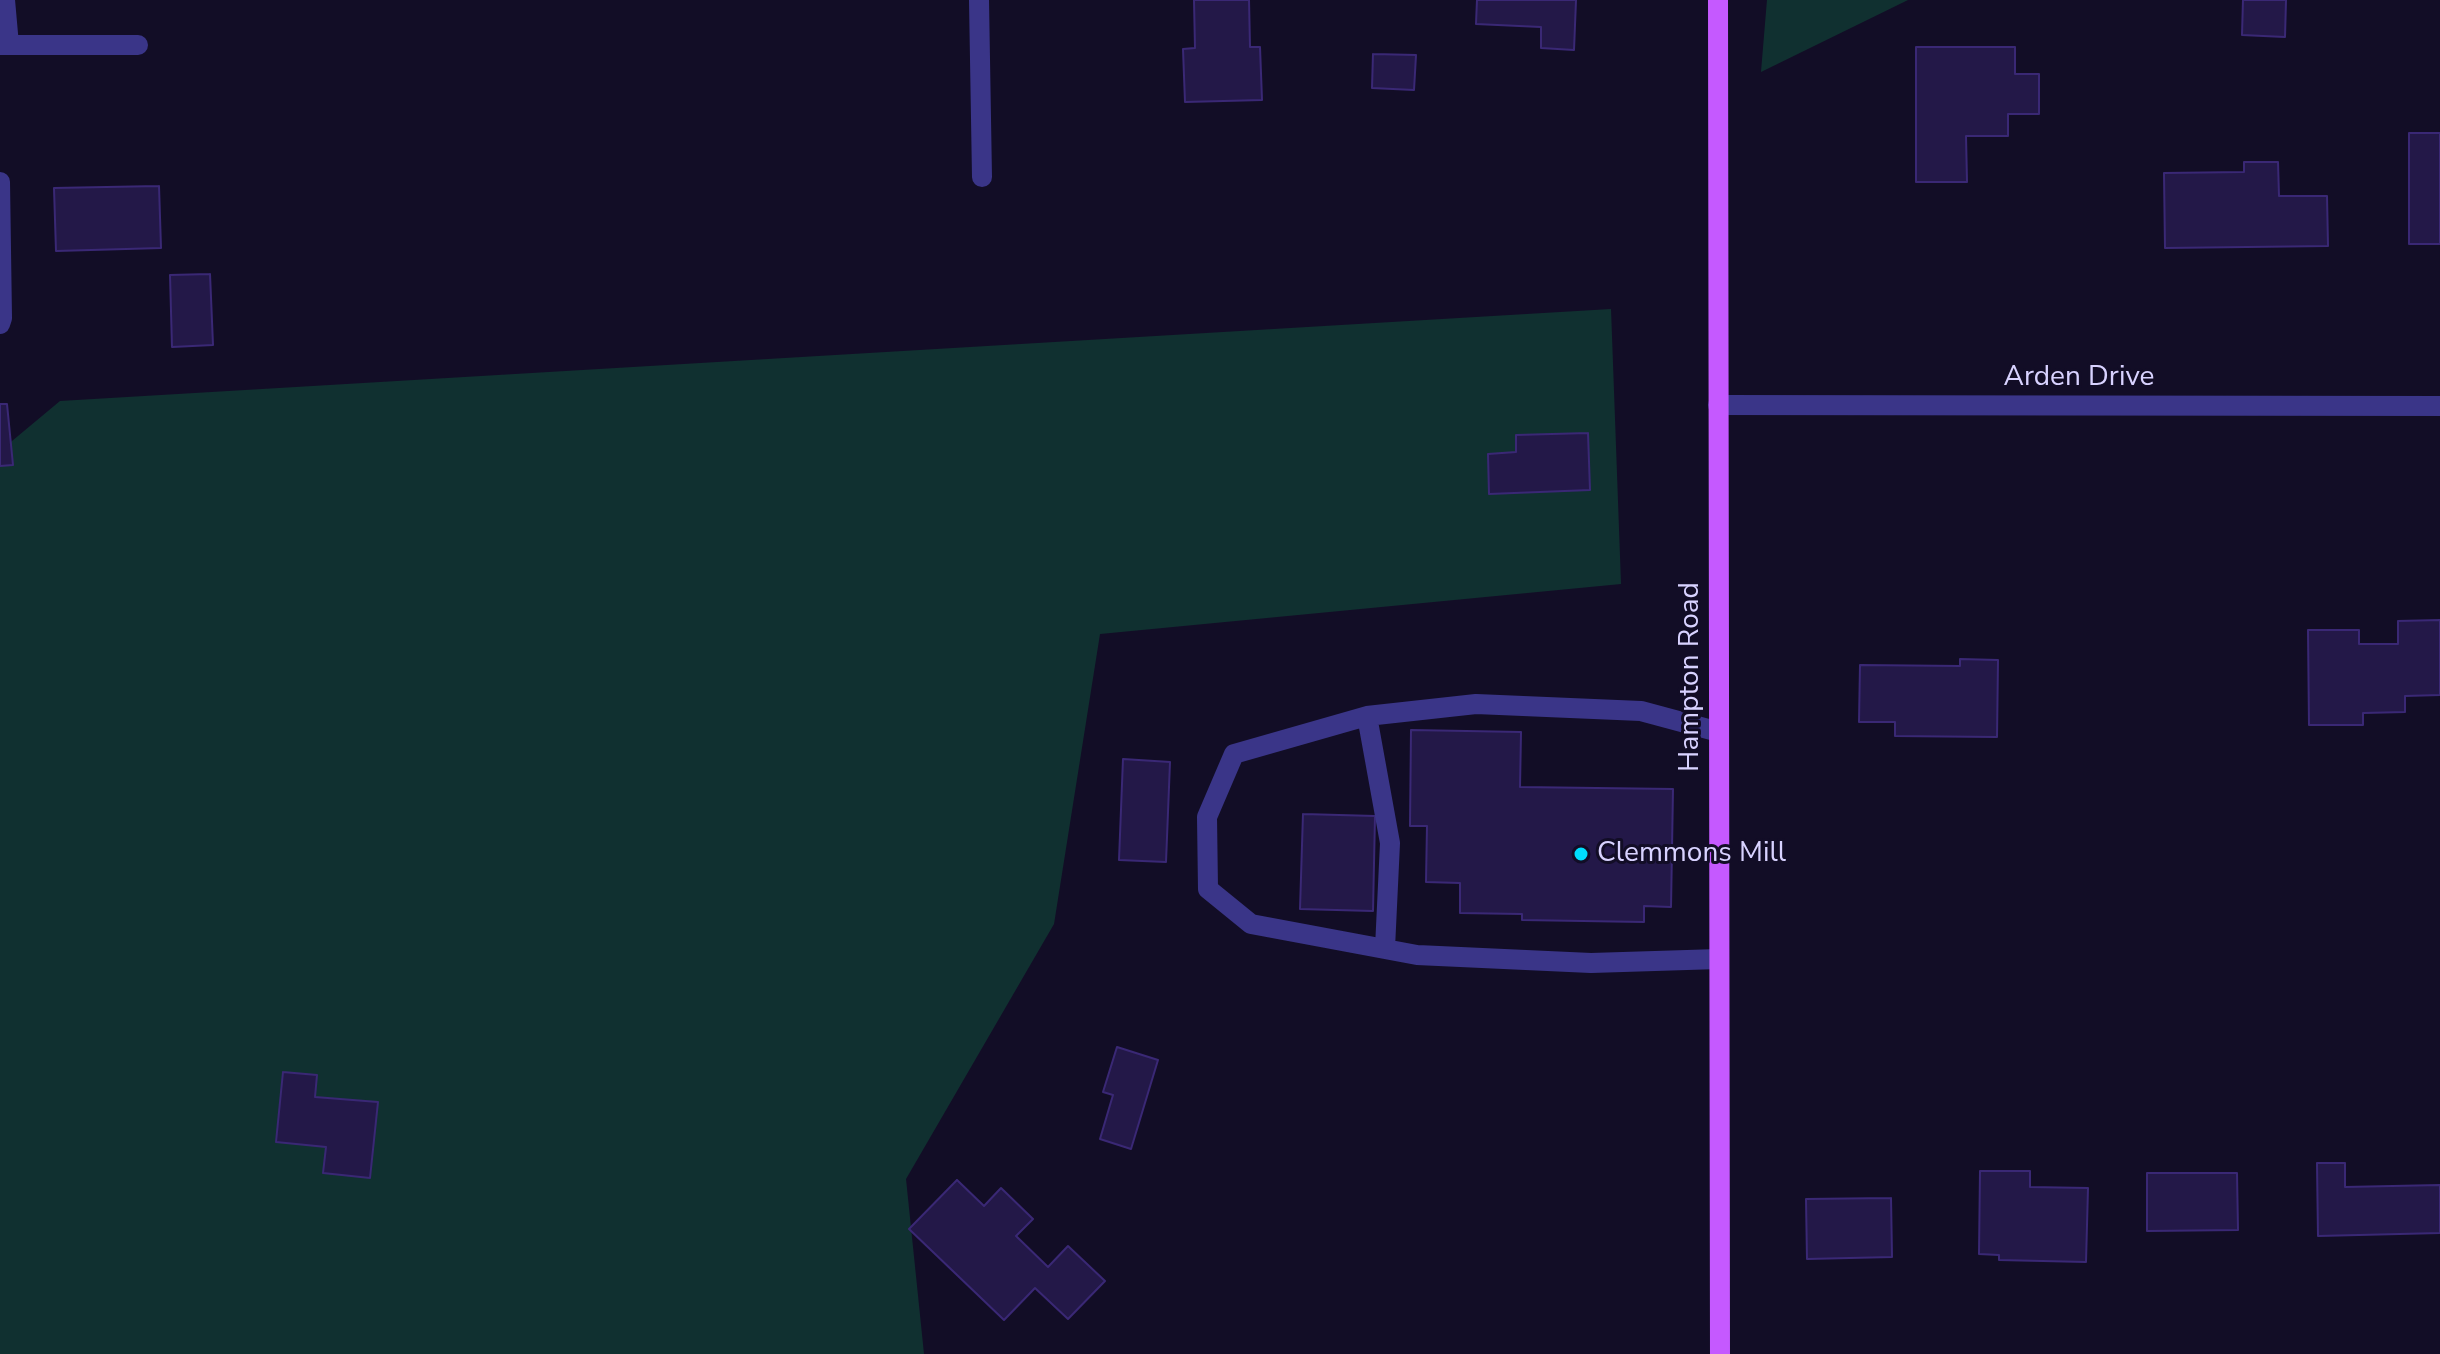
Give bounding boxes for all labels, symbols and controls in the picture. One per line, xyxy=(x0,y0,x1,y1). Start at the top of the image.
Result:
street label: Arden Drive xyxy=(2004,361,2154,395)
street label: Hampton Road xyxy=(1674,582,1708,772)
place label: Clemmons Mill xyxy=(1597,837,1786,871)
marker: Clemmons Mill xyxy=(1572,845,1590,863)

